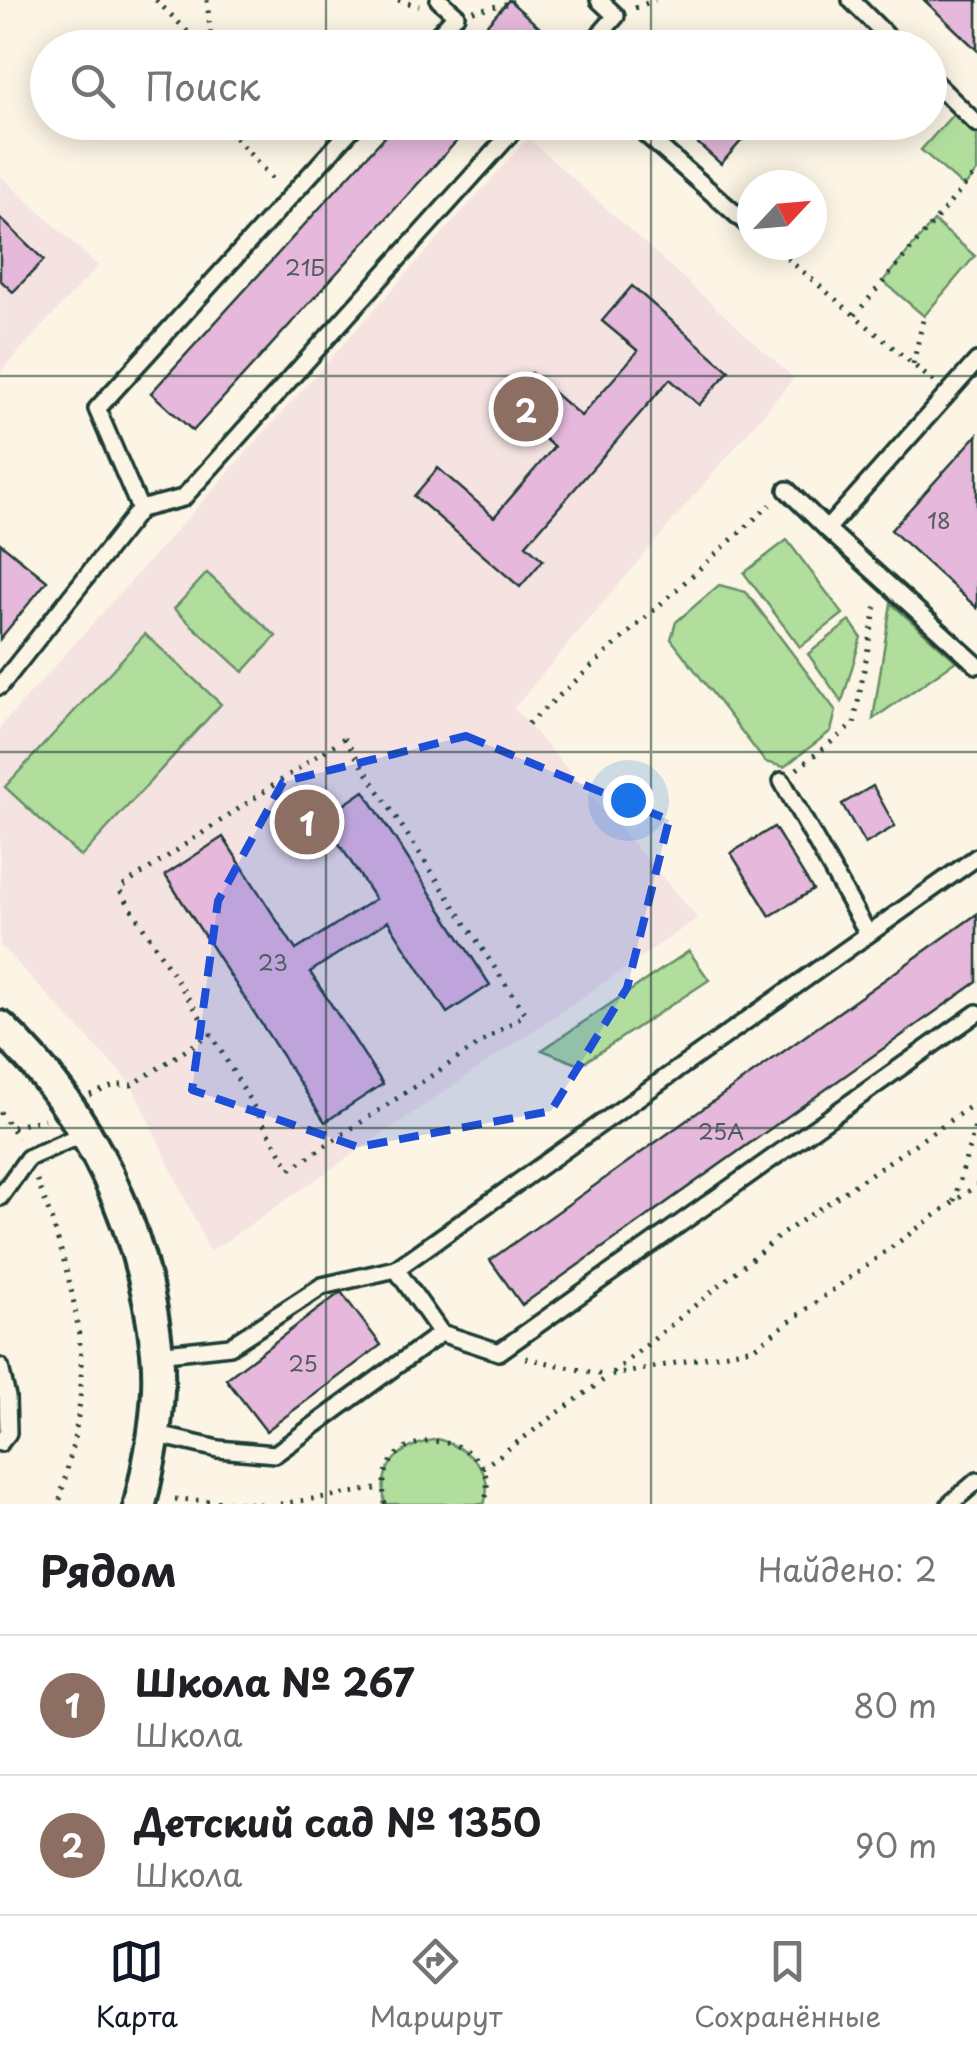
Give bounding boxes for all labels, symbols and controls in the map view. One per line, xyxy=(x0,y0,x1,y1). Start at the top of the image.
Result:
search box xyxy=(30,30,947,140)
text: Поиск xyxy=(145,57,260,114)
icon: search xyxy=(65,58,120,113)
north arrow xyxy=(737,170,827,260)
house number: 21Б xyxy=(285,250,325,283)
pin: 2 xyxy=(494,372,558,446)
house number: 18 xyxy=(927,503,951,536)
your location xyxy=(603,775,654,826)
pin: 1 xyxy=(274,784,340,860)
house number: 23 xyxy=(258,945,288,978)
house number: 25А xyxy=(698,1114,744,1147)
house number: 25 xyxy=(288,1346,318,1379)
text: Рядом xyxy=(40,1538,177,1601)
text: Найдено: 2 xyxy=(758,1545,937,1593)
text: Школа № 267 xyxy=(135,1653,414,1710)
text: 1 xyxy=(65,1681,80,1729)
text: 80 m xyxy=(853,1681,937,1729)
text: Школа xyxy=(135,1710,242,1758)
text: Детский сад № 1350 xyxy=(135,1793,541,1850)
text: 2 xyxy=(61,1821,84,1869)
text: 90 m xyxy=(855,1821,937,1869)
text: Школа xyxy=(135,1850,242,1898)
tab: Карта xyxy=(96,1934,178,2037)
tab: Маршрут xyxy=(370,1934,502,2037)
tab: Сохранённые xyxy=(694,1934,881,2037)

